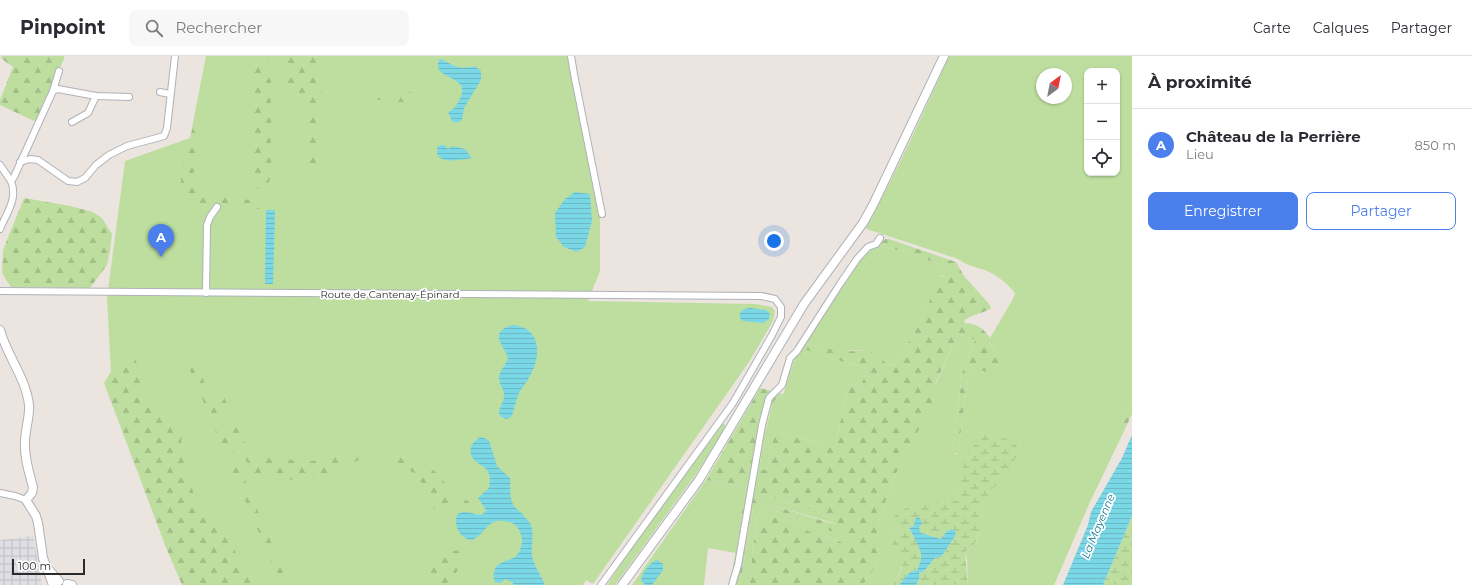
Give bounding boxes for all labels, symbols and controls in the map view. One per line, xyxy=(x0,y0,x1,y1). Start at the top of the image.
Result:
search box xyxy=(129,10,409,46)
text: Pinpoint xyxy=(20,16,105,39)
icon: search xyxy=(143,17,165,39)
text: Rechercher xyxy=(175,18,262,37)
text: Carte xyxy=(1253,19,1291,37)
text: Calques xyxy=(1313,19,1369,37)
text: Partager xyxy=(1391,19,1452,37)
north arrow xyxy=(1036,68,1072,104)
map controls xyxy=(1084,68,1120,176)
button: + xyxy=(1084,68,1120,104)
text: À proximité xyxy=(1148,72,1252,92)
button: − xyxy=(1084,104,1120,140)
text: Château de la Perrière xyxy=(1186,127,1361,146)
text: A xyxy=(1156,137,1166,153)
text: 850 m xyxy=(1415,137,1456,153)
button: locate xyxy=(1084,140,1120,176)
text: Lieu xyxy=(1186,146,1214,162)
button: Enregistrer xyxy=(1148,192,1298,230)
button: Partager xyxy=(1306,192,1456,230)
pin: A xyxy=(148,224,174,257)
your location xyxy=(764,231,784,251)
street label: Route de Cantenay-Épinard xyxy=(321,288,459,301)
water label: La Mayenne xyxy=(1078,491,1118,560)
scale bar xyxy=(12,557,85,576)
text: 100 m xyxy=(18,559,51,573)

